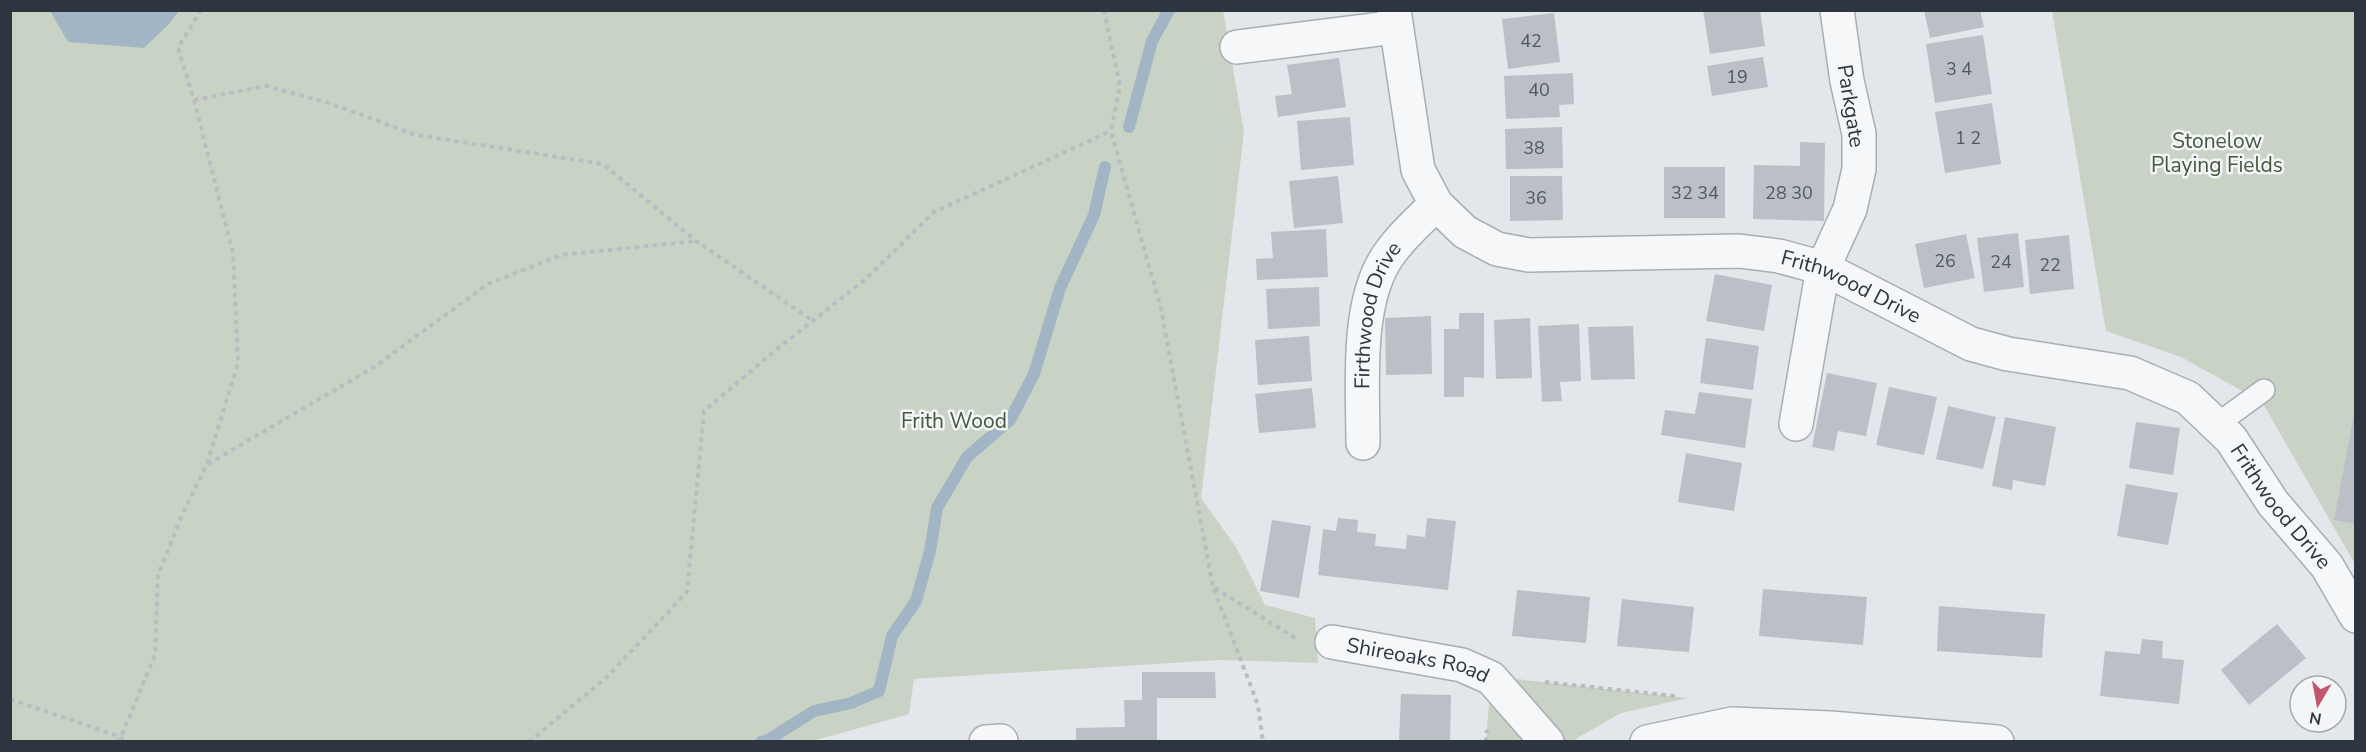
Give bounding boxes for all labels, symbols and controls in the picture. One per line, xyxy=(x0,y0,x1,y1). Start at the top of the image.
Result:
house number: 42 xyxy=(1520,29,1542,53)
house number: 3 4 xyxy=(1946,57,1972,81)
street label: Parkgate xyxy=(1831,63,1871,149)
house number: 19 xyxy=(1726,65,1748,89)
house number: 40 xyxy=(1528,78,1550,102)
house number: 1 2 xyxy=(1955,126,1981,150)
park label: Stonelow Playing Fields xyxy=(2151,127,2283,179)
house number: 38 xyxy=(1523,136,1545,160)
house number: 32 34 xyxy=(1671,181,1719,205)
house number: 28 30 xyxy=(1765,181,1813,205)
house number: 36 xyxy=(1525,186,1547,210)
street label: Firthwood Drive xyxy=(1348,236,1408,389)
street label: Frithwood Drive xyxy=(1778,243,1926,330)
house number: 26 xyxy=(1934,249,1956,273)
house number: 24 xyxy=(1990,250,2012,274)
house number: 22 xyxy=(2039,253,2061,277)
park label: Frith Wood xyxy=(901,407,1007,435)
street label: Frithwood Drive xyxy=(2224,438,2338,575)
street label: Shireoaks Road xyxy=(1344,631,1494,690)
north arrow xyxy=(2288,674,2348,734)
text: N xyxy=(2308,706,2323,730)

